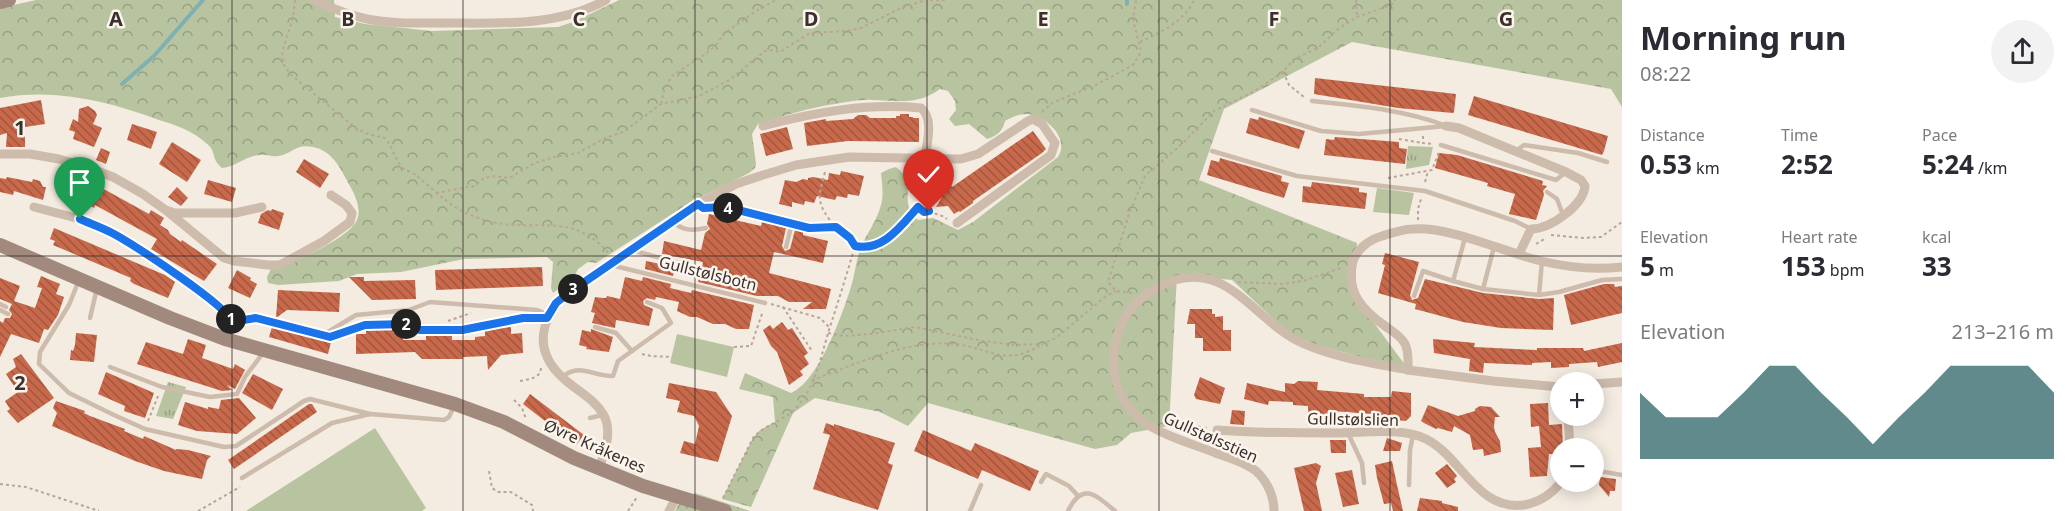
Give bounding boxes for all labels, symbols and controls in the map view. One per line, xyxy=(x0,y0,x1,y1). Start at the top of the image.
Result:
text: A xyxy=(109,5,123,32)
text: B xyxy=(341,5,355,32)
text: C xyxy=(573,5,586,32)
text: D xyxy=(804,5,818,32)
text: E xyxy=(1037,5,1049,32)
text: F xyxy=(1269,5,1279,32)
text: G xyxy=(1499,5,1513,32)
text: Morning run xyxy=(1640,15,1846,60)
button: share xyxy=(1991,20,2054,83)
text: 08:22 xyxy=(1640,60,1691,87)
text: 1 xyxy=(14,114,26,141)
text: Distance xyxy=(1640,124,1705,146)
text: Time xyxy=(1781,124,1818,146)
text: Pace xyxy=(1922,124,1957,146)
text: 0.53 xyxy=(1640,146,1692,182)
text: 2:52 xyxy=(1781,146,1833,182)
text: 5:24 xyxy=(1922,146,1974,182)
pin xyxy=(903,149,954,211)
pin xyxy=(54,157,105,219)
text: km xyxy=(1692,157,1720,179)
text: /km xyxy=(1974,157,2008,179)
icon: check xyxy=(912,158,945,191)
icon: arrive xyxy=(63,166,96,199)
pin: 4 xyxy=(713,193,743,223)
text: 4 xyxy=(723,197,733,219)
text: Elevation xyxy=(1640,226,1708,248)
text: Heart rate xyxy=(1781,226,1857,248)
text: kcal xyxy=(1922,226,1951,248)
text: 5 xyxy=(1640,248,1655,284)
text: 153 xyxy=(1781,248,1826,284)
text: 33 xyxy=(1922,248,1952,284)
street label: Gullstølsbotn xyxy=(657,250,759,296)
text: m xyxy=(1655,259,1674,281)
text: bpm xyxy=(1826,259,1864,281)
pin: 3 xyxy=(558,274,588,304)
text: 3 xyxy=(568,278,578,300)
pin: 1 xyxy=(216,304,246,334)
text: 1 xyxy=(226,308,236,330)
pin: 2 xyxy=(391,309,421,339)
text: 2 xyxy=(401,313,411,335)
text: Elevation xyxy=(1640,318,1725,345)
text: 213–216 m xyxy=(1951,318,2054,345)
text: 2 xyxy=(14,369,26,396)
map controls xyxy=(1550,372,1604,492)
button: + xyxy=(1550,372,1604,426)
street label: Gullstølsstien xyxy=(1160,406,1262,468)
street label: Gullstølslien xyxy=(1307,407,1399,431)
street label: Øvre Kråkenes xyxy=(541,414,649,478)
button: − xyxy=(1550,438,1604,492)

